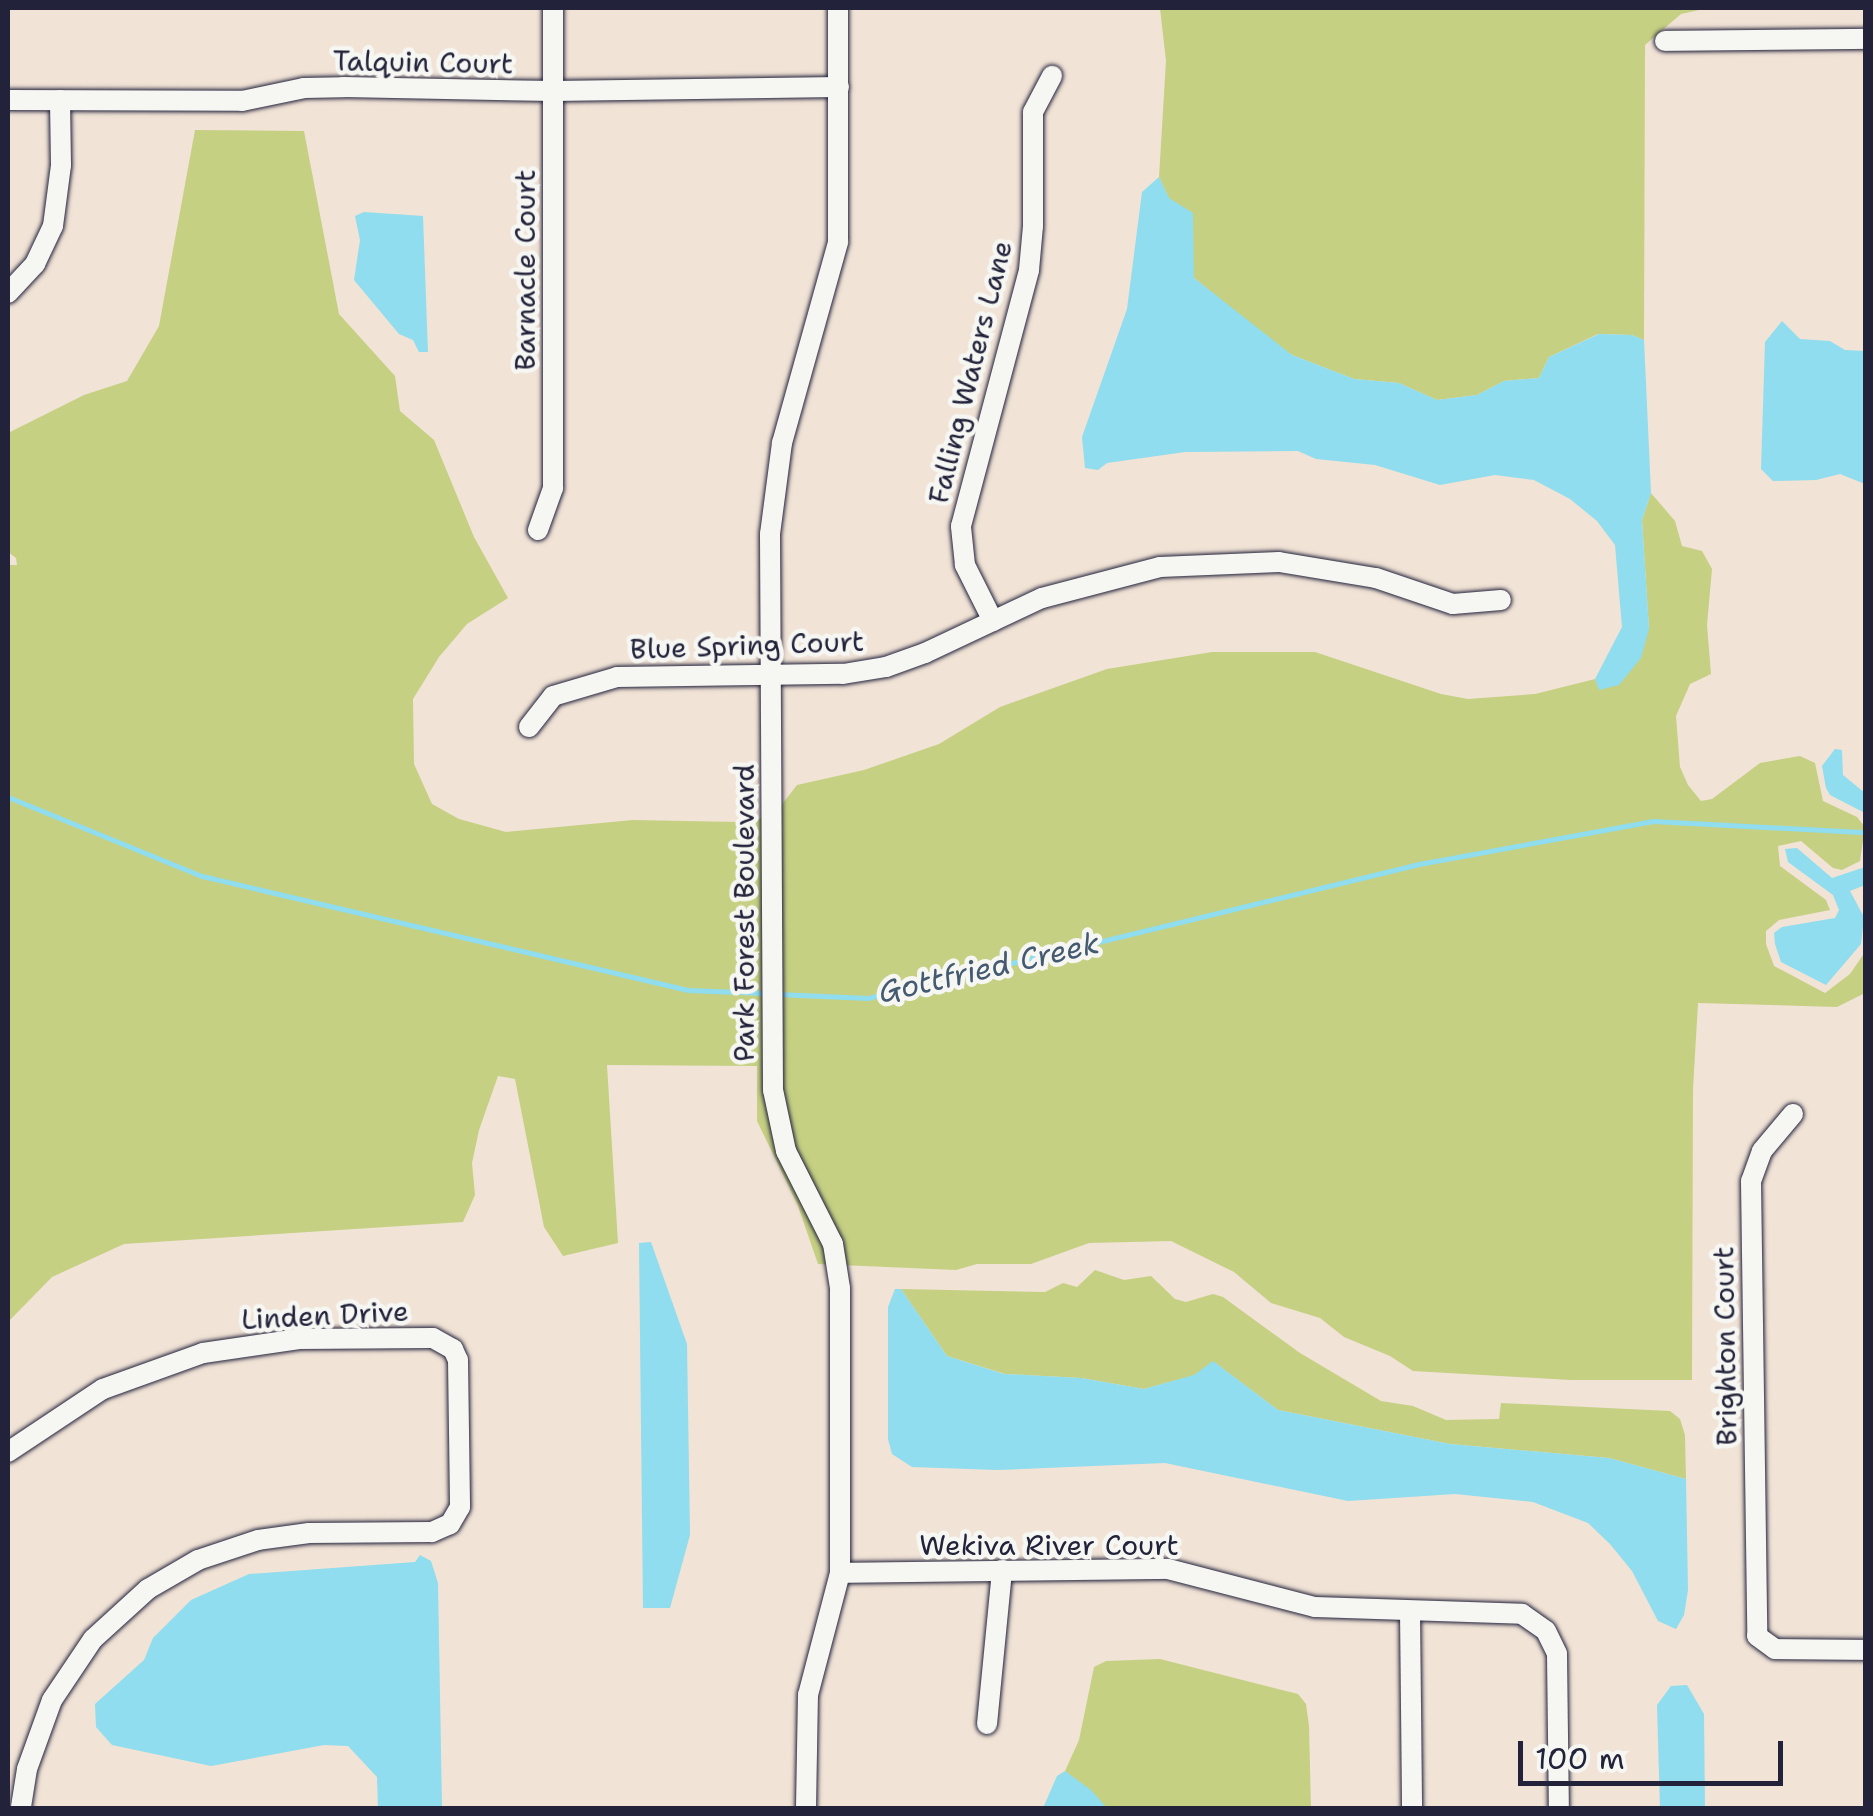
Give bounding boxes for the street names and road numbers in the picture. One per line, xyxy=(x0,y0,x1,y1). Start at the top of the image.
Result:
street label: Talquin Court xyxy=(333,44,513,80)
street label: Barnacle Court xyxy=(508,169,542,371)
street label: Falling Waters Lane xyxy=(921,237,1019,507)
street label: Blue Spring Court xyxy=(629,624,865,666)
street label: Park Forest Boulevard xyxy=(727,764,761,1062)
street label: Brighton Court xyxy=(1706,1246,1744,1446)
street label: Linden Drive xyxy=(240,1294,410,1336)
street label: Wekiva River Court xyxy=(919,1528,1179,1562)

